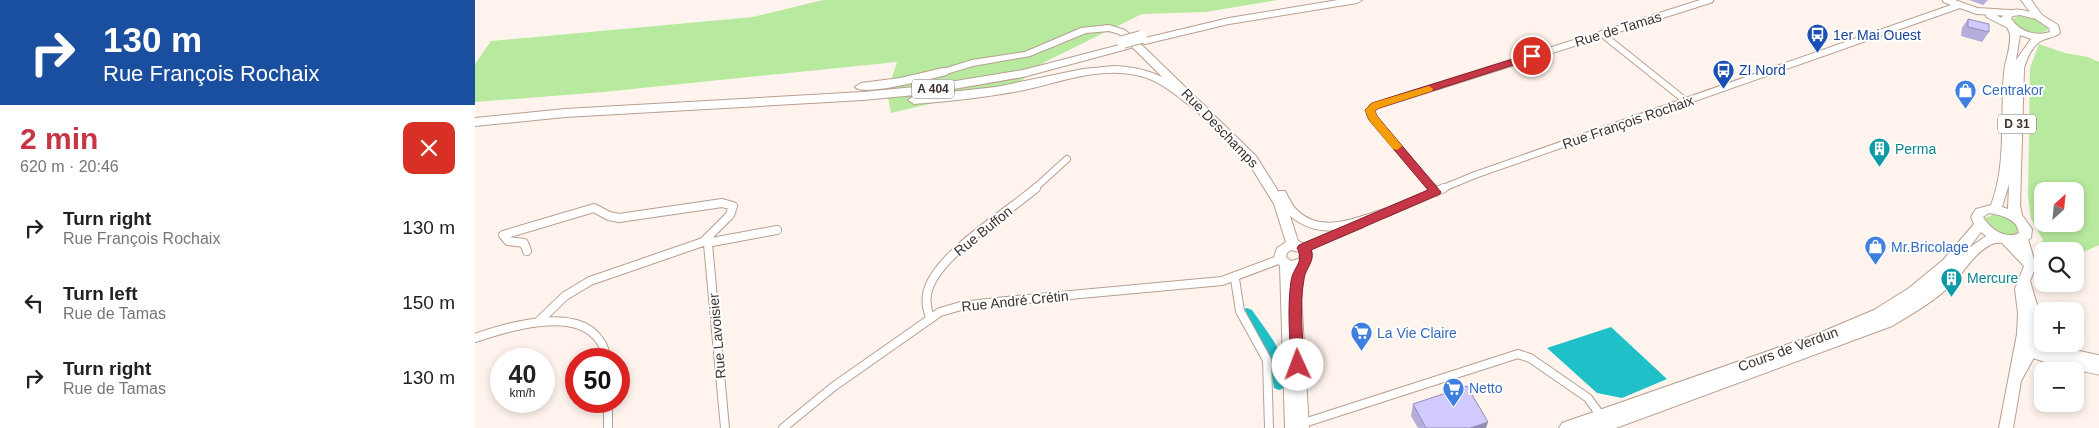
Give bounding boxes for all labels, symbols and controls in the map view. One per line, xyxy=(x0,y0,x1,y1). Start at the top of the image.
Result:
street label: Rue de Tamas xyxy=(1573,8,1663,50)
icon: right xyxy=(20,20,85,85)
text: 130 m xyxy=(103,20,202,59)
bus stop icon: 1er Mai Ouest xyxy=(1805,23,1829,54)
place label: 1er Mai Ouest xyxy=(1833,27,1921,43)
pin xyxy=(1511,35,1553,77)
icon: arrive xyxy=(1518,42,1546,70)
bus stop icon: ZI Nord xyxy=(1711,58,1735,89)
text: Rue François Rochaix xyxy=(103,61,319,86)
place label: ZI Nord xyxy=(1739,62,1786,78)
shop icon: Centrakor xyxy=(1954,78,1978,109)
road number: A 404 xyxy=(912,80,954,98)
place label: Centrakor xyxy=(1982,82,2044,98)
street label: Rue Deschamps xyxy=(1178,85,1262,171)
street label: Rue François Rochaix xyxy=(1560,92,1696,152)
road number: D 31 xyxy=(1998,115,2036,134)
text: 2 min xyxy=(20,122,98,155)
button: close xyxy=(403,122,455,174)
building icon: Perma xyxy=(1867,137,1891,168)
place label: Perma xyxy=(1895,141,1936,157)
text: 620 m · 20:46 xyxy=(20,158,119,175)
north arrow xyxy=(2034,182,2084,232)
map controls xyxy=(2034,182,2084,412)
street label: Rue Buffon xyxy=(951,203,1015,259)
text: Turn right xyxy=(63,208,151,229)
icon: right xyxy=(20,214,48,242)
text: 130 m xyxy=(402,217,455,238)
text: Rue François Rochaix xyxy=(63,230,220,247)
shop icon: Mr.Bricolage xyxy=(1863,235,1887,266)
place label: Mr.Bricolage xyxy=(1891,239,1969,255)
button: search xyxy=(2034,242,2084,292)
building icon: Mercure xyxy=(1939,266,1963,297)
place label: Mercure xyxy=(1967,270,2019,286)
text: Turn left xyxy=(63,283,138,304)
street label: Rue André Crétin xyxy=(961,287,1069,315)
icon: left xyxy=(20,289,48,317)
text: 150 m xyxy=(402,292,455,313)
street label: Rue Lavoisier xyxy=(705,292,729,379)
button: + xyxy=(2034,302,2084,352)
text: Rue de Tamas xyxy=(63,305,166,322)
supermarket icon: La Vie Claire xyxy=(1349,321,1373,352)
street label: Cours de Verdun xyxy=(1736,324,1840,374)
place label: La Vie Claire xyxy=(1377,325,1457,341)
position arrow xyxy=(1271,338,1323,390)
speed limit sign: 50 xyxy=(565,348,630,413)
text: Turn right xyxy=(63,358,151,379)
text: 40 xyxy=(509,360,536,388)
button: − xyxy=(2034,362,2084,412)
icon: right xyxy=(20,364,48,392)
text: 130 m xyxy=(402,367,455,388)
supermarket icon: Netto xyxy=(1441,376,1465,407)
text: Rue de Tamas xyxy=(63,380,166,397)
place label: Netto xyxy=(1469,380,1503,396)
text: km/h xyxy=(509,386,536,400)

